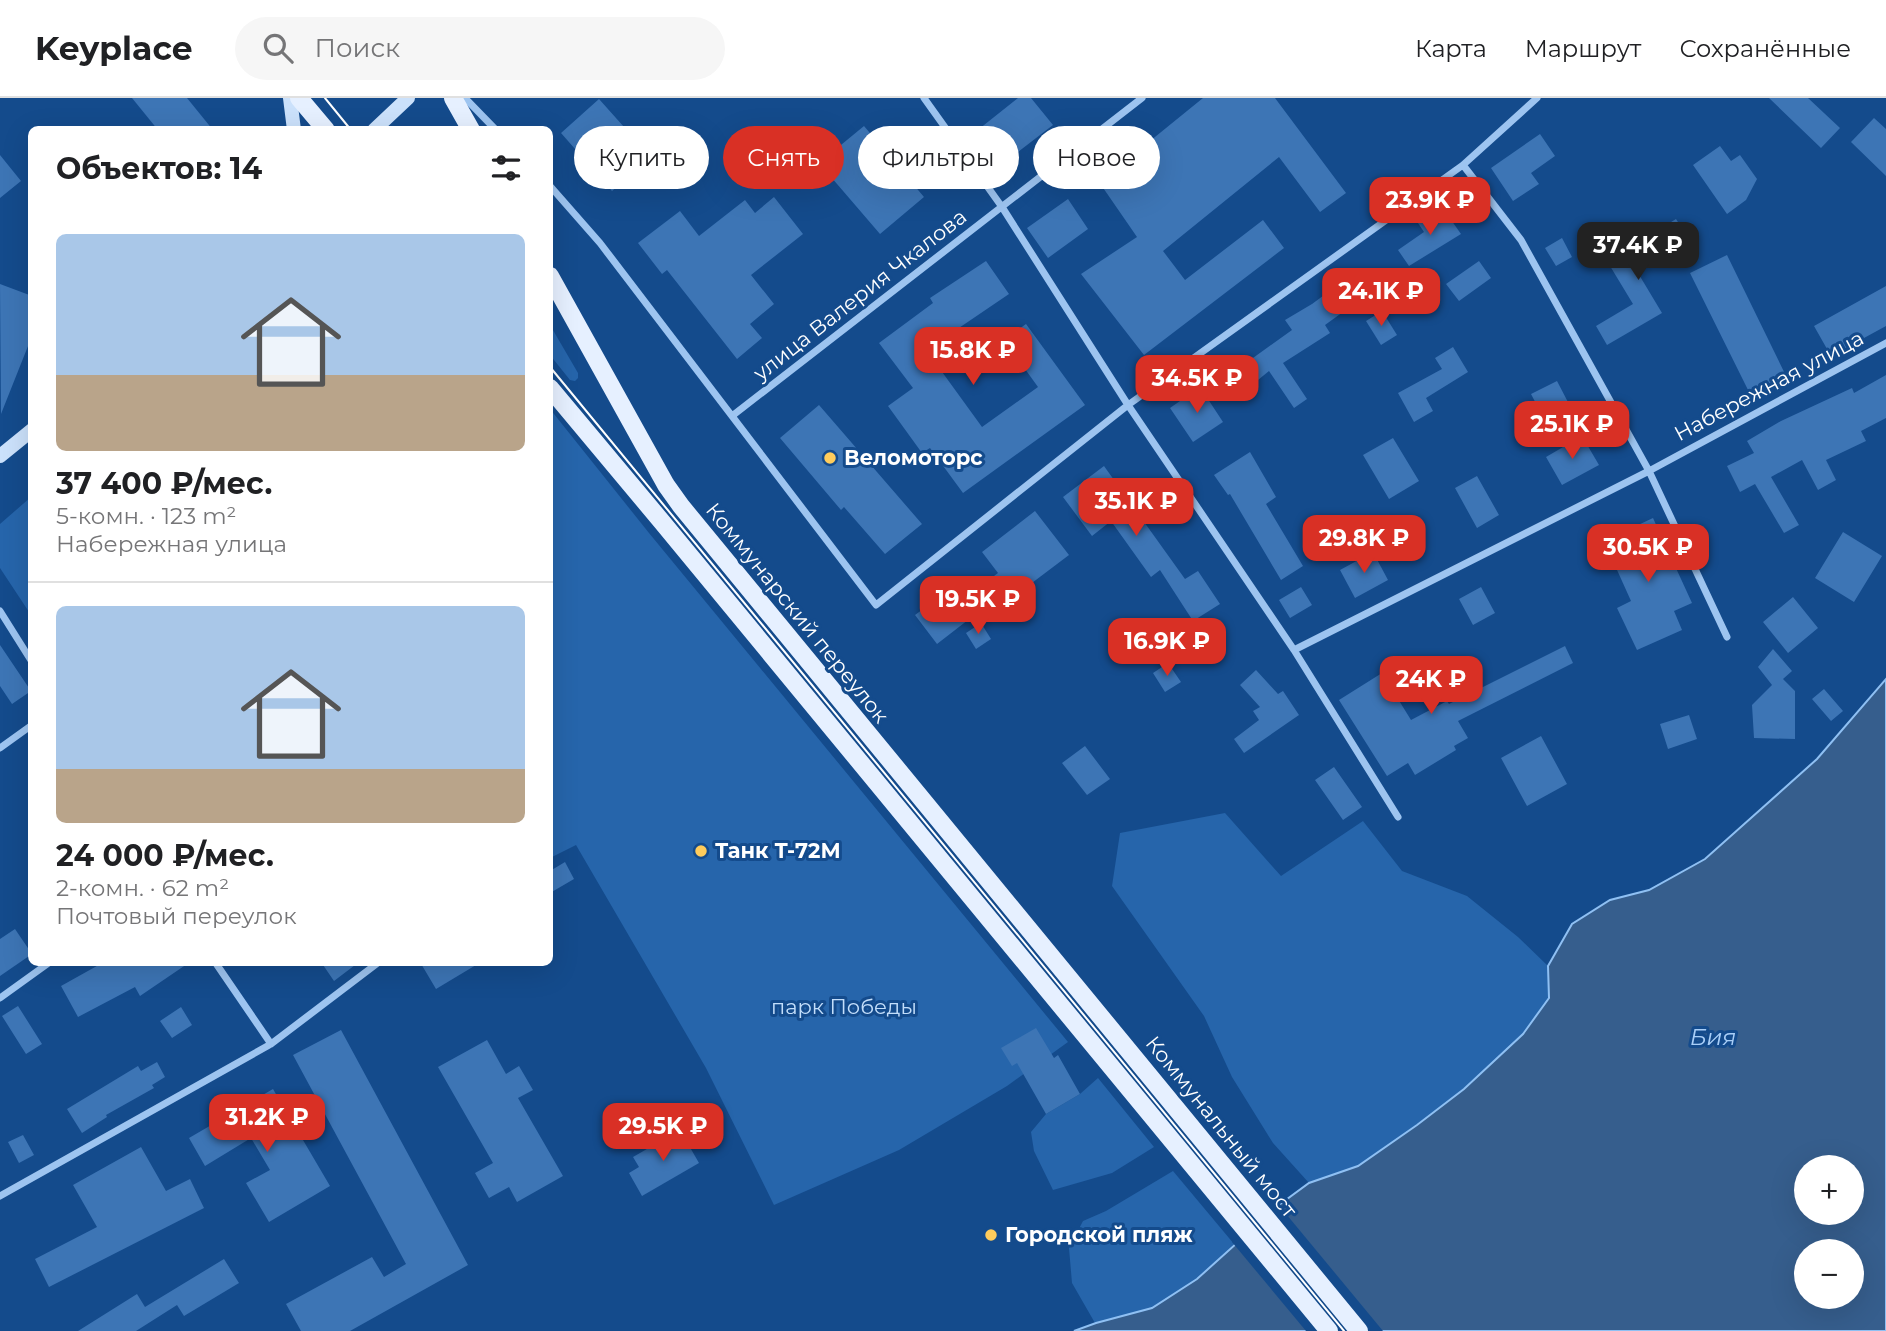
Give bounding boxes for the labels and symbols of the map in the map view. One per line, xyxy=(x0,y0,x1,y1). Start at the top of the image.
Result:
pin: 23.9K ₽ xyxy=(1365,178,1495,237)
street label: улица Валерия Чкалова xyxy=(747,204,971,386)
pin: 37.4K ₽ xyxy=(1573,222,1703,282)
pin: 24.1K ₽ xyxy=(1316,268,1446,328)
street label: Набережная улица xyxy=(1670,325,1868,446)
pin: 15.8K ₽ xyxy=(908,328,1038,387)
pin: 34.5K ₽ xyxy=(1132,356,1262,415)
pin: 25.1K ₽ xyxy=(1507,402,1637,461)
place label: Веломоторс xyxy=(844,445,983,470)
marker: Веломоторс xyxy=(822,450,838,466)
pin: 35.1K ₽ xyxy=(1071,478,1201,538)
street label: Коммунарский переулок xyxy=(701,498,894,728)
pin: 29.8K ₽ xyxy=(1299,516,1429,575)
pin: 30.5K ₽ xyxy=(1583,524,1713,584)
pin: 19.5K ₽ xyxy=(913,576,1043,636)
pin: 16.9K ₽ xyxy=(1102,618,1232,678)
pin: 24K ₽ xyxy=(1382,656,1480,716)
place label: Танк Т-72М xyxy=(715,838,841,863)
marker: Танк Т-72М xyxy=(693,843,709,859)
park label: парк Победы xyxy=(771,994,917,1019)
water label: Бия xyxy=(1690,1023,1736,1051)
street label: Коммунальный мост xyxy=(1141,1031,1302,1222)
pin: 31.2K ₽ xyxy=(202,1094,332,1154)
pin: 29.5K ₽ xyxy=(598,1104,728,1163)
place label: Городской пляж xyxy=(1005,1222,1193,1247)
marker: Городской пляж xyxy=(983,1227,999,1243)

